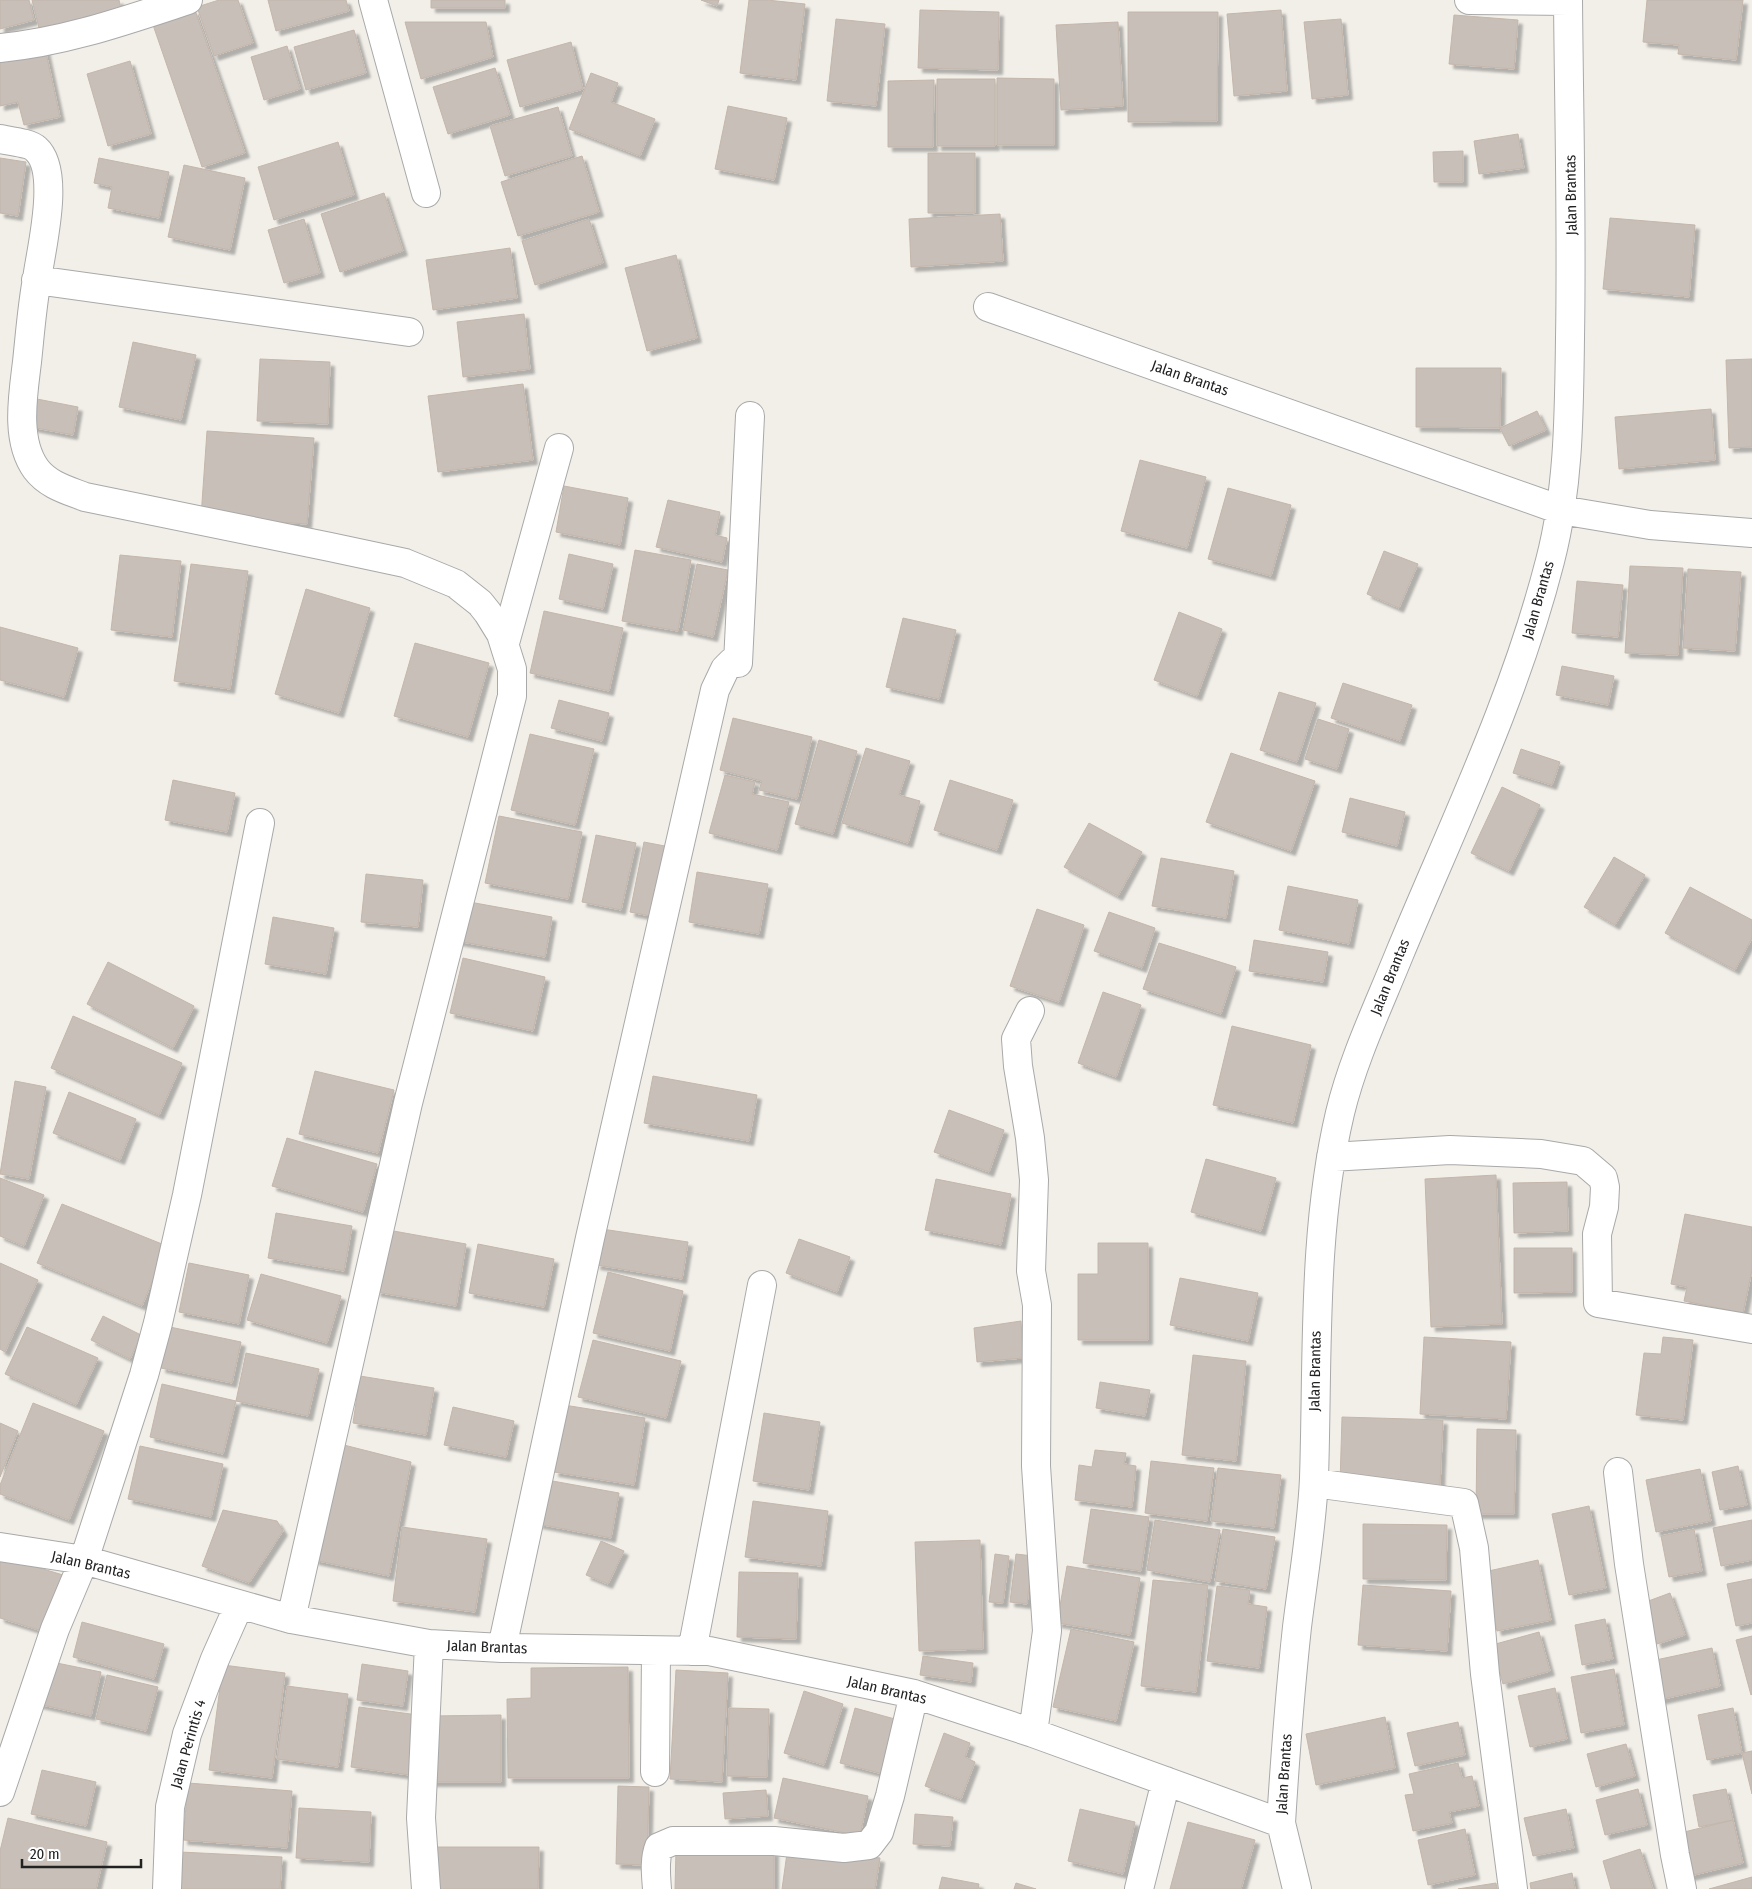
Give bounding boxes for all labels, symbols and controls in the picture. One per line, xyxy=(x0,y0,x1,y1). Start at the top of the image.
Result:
street label: Jalan Brantas xyxy=(1561,155,1581,235)
street label: Jalan Brantas xyxy=(1149,356,1231,400)
street label: Jalan Brantas xyxy=(1518,559,1558,641)
street label: Jalan Brantas xyxy=(1367,936,1413,1018)
street label: Jalan Brantas xyxy=(1305,1331,1325,1411)
street label: Jalan Brantas xyxy=(50,1547,132,1583)
street label: Jalan Brantas xyxy=(446,1637,528,1657)
street label: Jalan Brantas xyxy=(846,1672,928,1708)
street label: Jalan Perintis 4 xyxy=(167,1698,209,1790)
street label: Jalan Brantas xyxy=(1272,1733,1296,1815)
scale bar xyxy=(22,1836,141,1868)
text: 20 m xyxy=(30,1845,60,1863)

